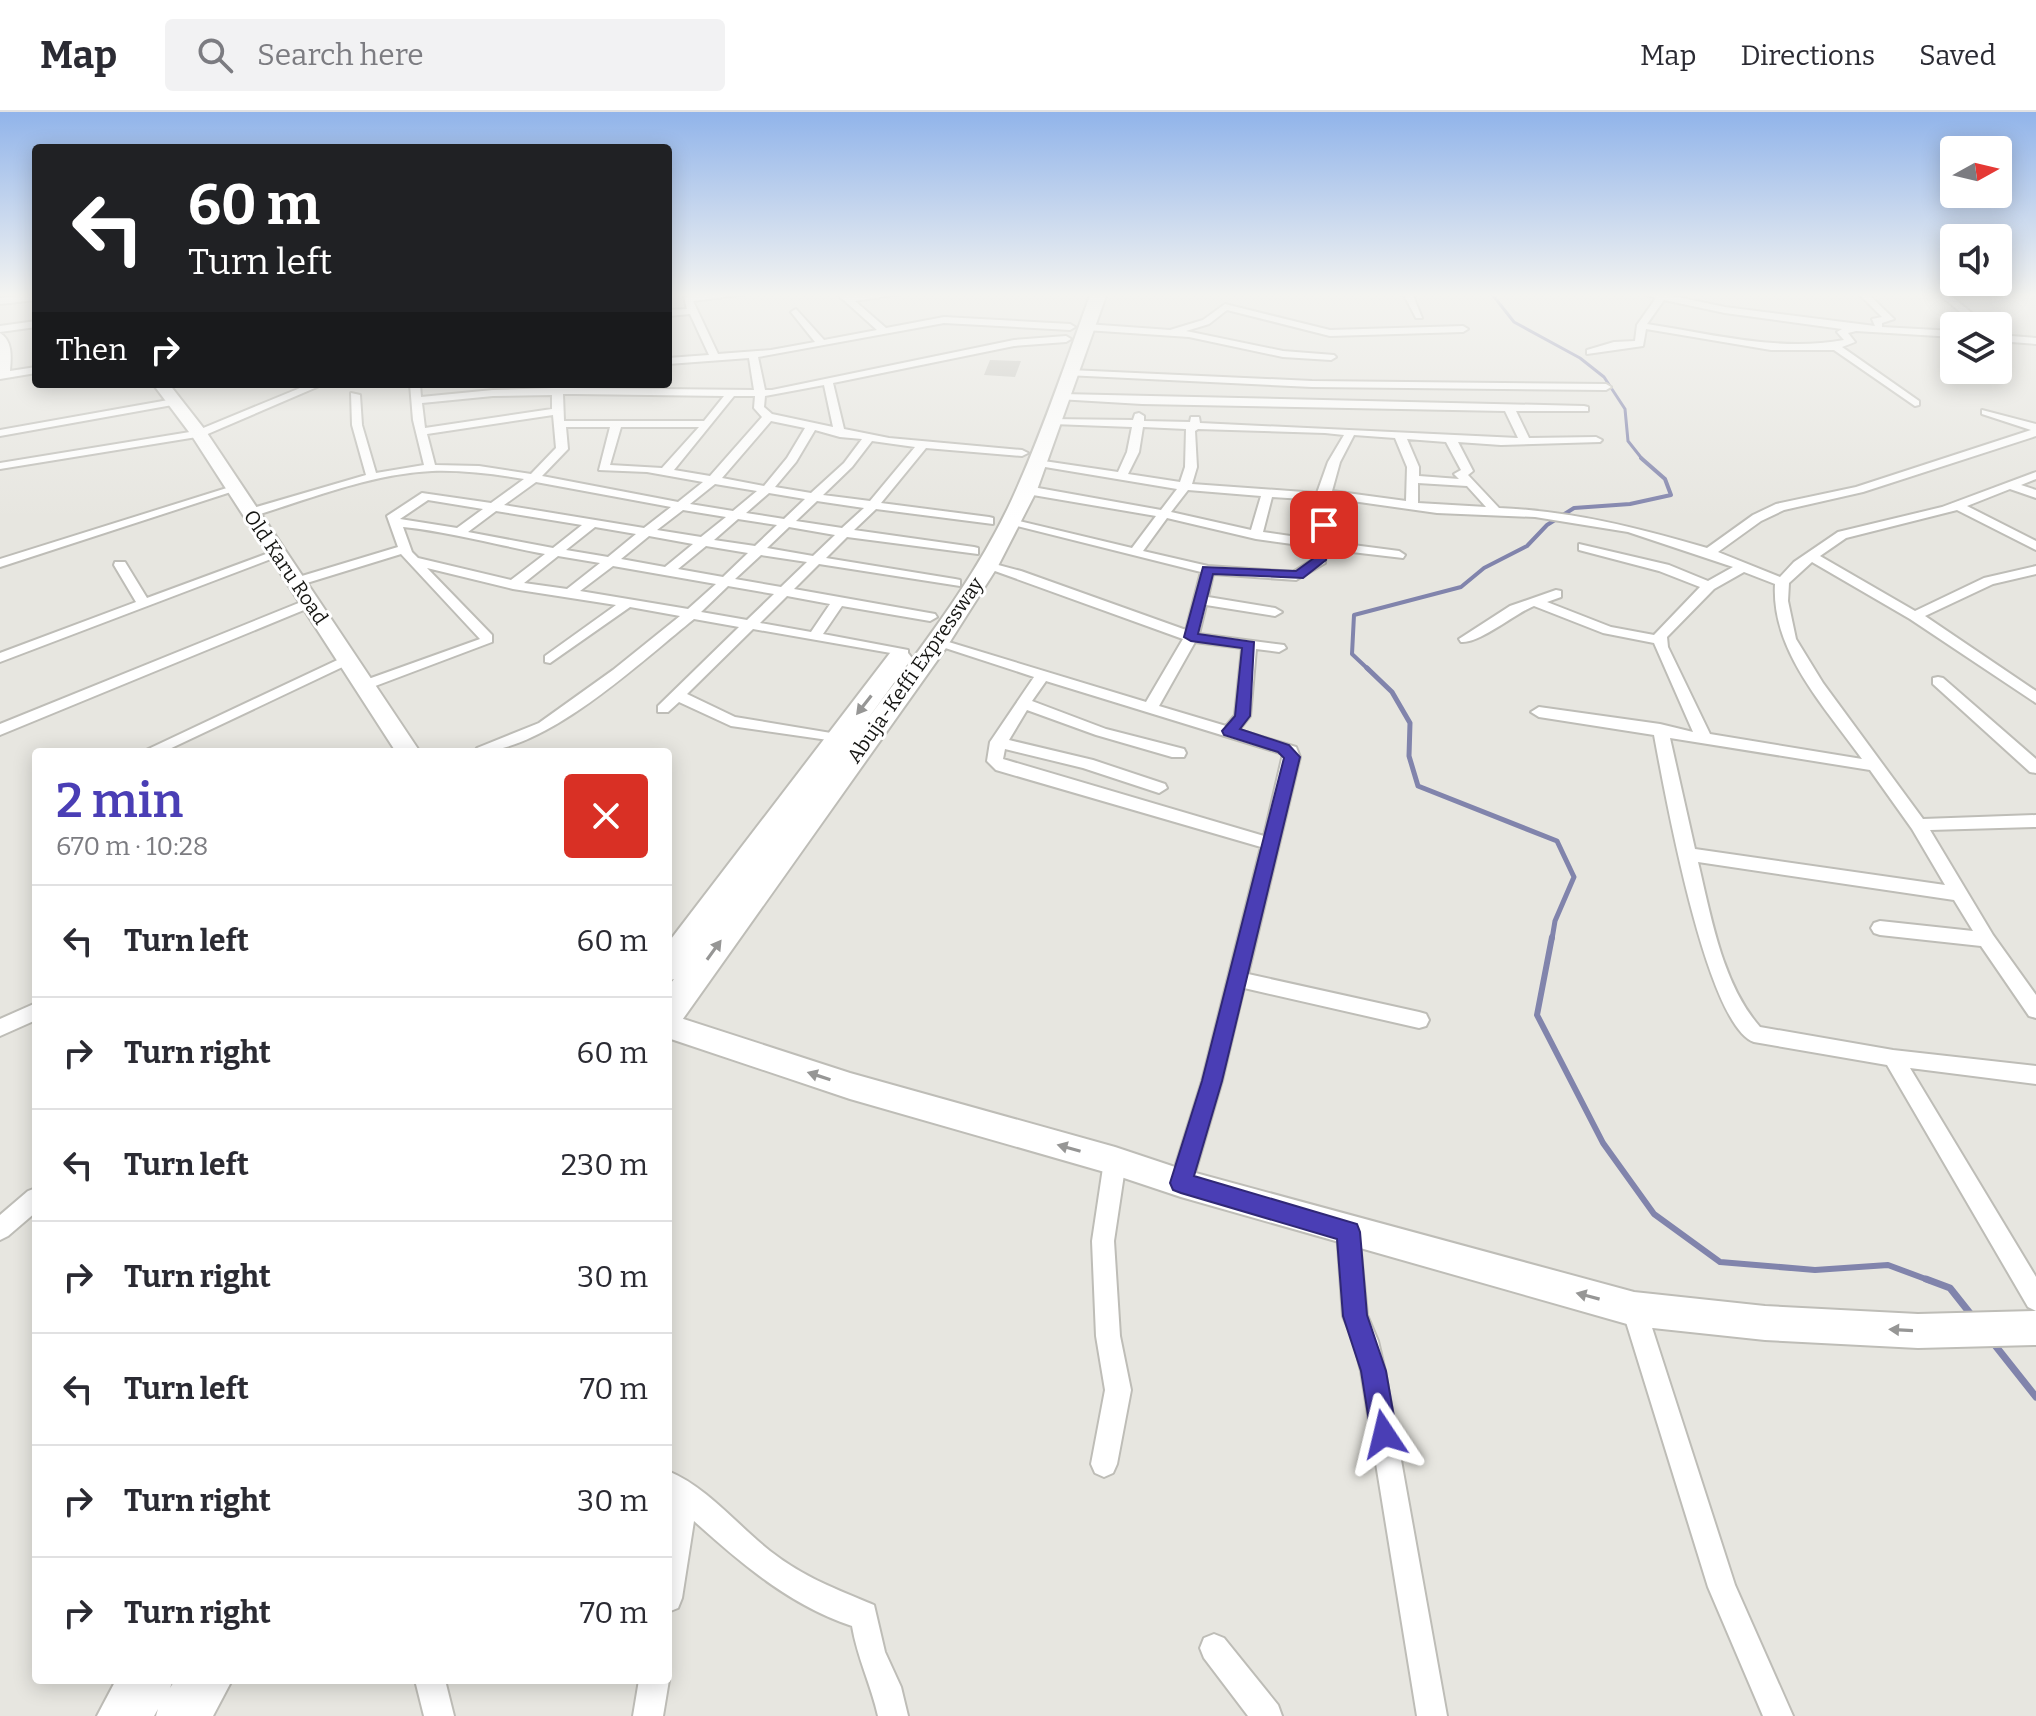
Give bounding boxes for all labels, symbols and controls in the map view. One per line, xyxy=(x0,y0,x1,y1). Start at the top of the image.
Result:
search box xyxy=(165,19,725,91)
text: Map xyxy=(40,32,117,78)
icon: search xyxy=(193,33,237,77)
text: Search here xyxy=(257,37,424,73)
text: Map xyxy=(1640,39,1696,72)
text: Directions xyxy=(1740,39,1875,72)
text: Saved xyxy=(1919,39,1996,72)
north arrow xyxy=(1940,136,2012,208)
map controls xyxy=(1940,136,2012,384)
text: 60 m xyxy=(188,172,320,239)
icon: left xyxy=(56,176,160,280)
button: sound xyxy=(1940,224,2012,296)
text: Turn left xyxy=(188,240,332,284)
button: layers xyxy=(1940,312,2012,384)
icon: right xyxy=(143,328,187,372)
text: Then xyxy=(56,332,127,368)
pin xyxy=(1290,491,1358,559)
icon: arrive xyxy=(1302,503,1346,547)
street label: Old Karu Road xyxy=(239,505,333,629)
street label: Abuja-Keffi Expressway xyxy=(842,572,989,768)
one-way arrow xyxy=(856,695,872,715)
text: 2 min xyxy=(56,772,183,830)
button: close xyxy=(564,774,648,858)
text: 670 m · 10:28 xyxy=(56,831,208,862)
icon: left xyxy=(56,919,100,963)
text: Turn left xyxy=(124,923,249,959)
text: 60 m xyxy=(577,923,648,959)
one-way arrow xyxy=(706,939,722,961)
icon: right xyxy=(56,1031,100,1075)
text: Turn right xyxy=(124,1035,271,1071)
text: 60 m xyxy=(577,1035,648,1071)
one-way arrow xyxy=(807,1069,831,1081)
one-way arrow xyxy=(1056,1141,1081,1153)
icon: left xyxy=(56,1143,100,1187)
text: Turn left xyxy=(124,1147,249,1183)
text: 230 m xyxy=(561,1147,648,1183)
icon: right xyxy=(56,1255,100,1299)
text: Turn right xyxy=(124,1259,271,1295)
text: 30 m xyxy=(577,1259,648,1295)
one-way arrow xyxy=(1575,1290,1600,1302)
one-way arrow xyxy=(1888,1323,1913,1336)
icon: left xyxy=(56,1367,100,1411)
text: Turn left xyxy=(124,1371,249,1407)
text: 70 m xyxy=(580,1371,648,1407)
position arrow xyxy=(1342,1392,1426,1476)
icon: right xyxy=(56,1479,100,1523)
text: Turn right xyxy=(124,1483,271,1519)
text: 30 m xyxy=(577,1483,648,1519)
icon: right xyxy=(56,1591,100,1635)
text: Turn right xyxy=(124,1595,271,1631)
text: 70 m xyxy=(580,1595,648,1631)

